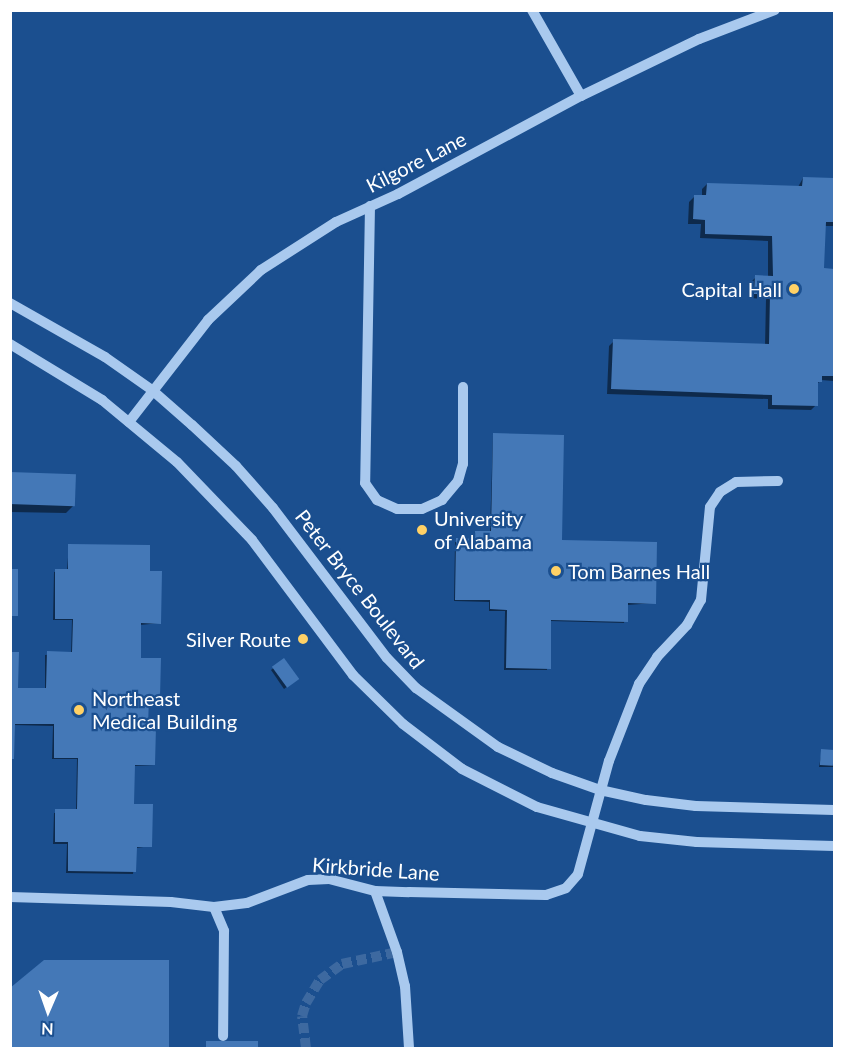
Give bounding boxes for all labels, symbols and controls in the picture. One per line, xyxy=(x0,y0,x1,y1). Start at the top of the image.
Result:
street label: Kilgore Lane xyxy=(362,127,470,197)
place label: Capital Hall xyxy=(681,277,782,301)
marker: Capital Hall xyxy=(787,282,801,296)
street label: Peter Bryce Boulevard xyxy=(290,505,430,673)
place label: University of Alabama xyxy=(434,506,533,553)
marker: University of Alabama xyxy=(415,523,429,537)
place label: Tom Barnes Hall xyxy=(568,559,710,583)
marker: Tom Barnes Hall xyxy=(549,564,563,578)
place label: Silver Route xyxy=(186,627,291,651)
marker: Silver Route xyxy=(296,632,310,646)
place label: Northeast Medical Building xyxy=(92,686,237,733)
marker: Northeast Medical Building xyxy=(70,701,88,719)
street label: Kirkbride Lane xyxy=(312,853,440,885)
north arrow xyxy=(18,981,78,1041)
text: N xyxy=(41,1020,54,1039)

